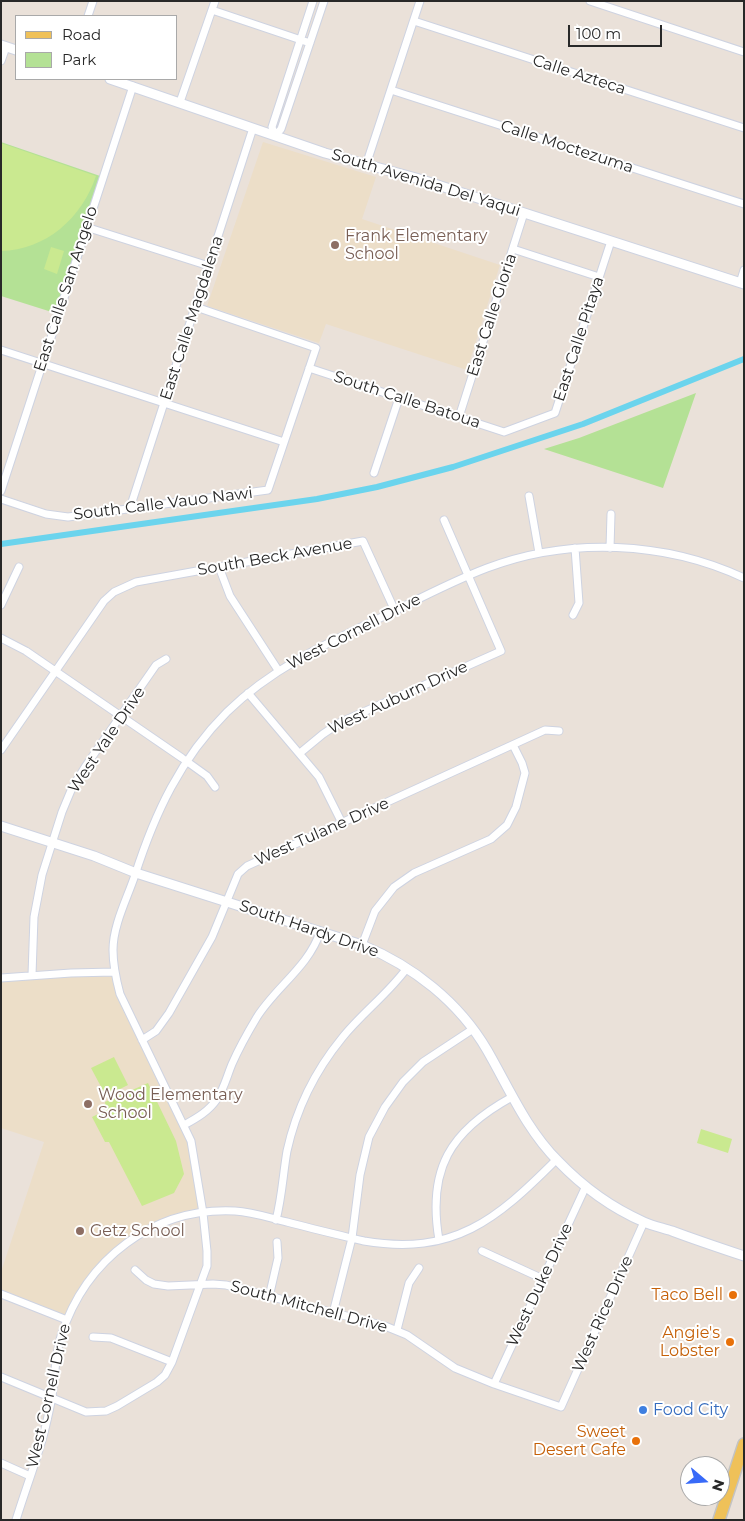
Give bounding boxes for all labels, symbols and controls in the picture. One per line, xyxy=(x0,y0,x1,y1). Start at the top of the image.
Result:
legend xyxy=(15,15,178,80)
scale bar xyxy=(570,15,664,47)
text: 100 m xyxy=(576,24,621,43)
text: Road xyxy=(62,25,101,44)
text: Park xyxy=(62,50,96,69)
street label: Calle Azteca xyxy=(530,51,628,99)
street label: Calle Moctezuma xyxy=(498,116,636,178)
street label: South Avenida Del Yaqui xyxy=(329,145,523,221)
street label: East Calle San Angelo xyxy=(30,204,102,374)
place label: Frank Elementary School xyxy=(345,226,487,264)
street label: East Calle Magdalena xyxy=(156,233,228,403)
marker: Frank Elementary School xyxy=(329,239,341,251)
street label: East Calle Gloria xyxy=(463,251,521,379)
street label: East Calle Pitaya xyxy=(550,274,608,404)
street label: South Calle Batoua xyxy=(331,367,483,433)
street label: South Calle Vauo Nawi xyxy=(72,483,254,525)
street label: South Beck Avenue xyxy=(196,534,354,580)
street label: West Cornell Drive xyxy=(284,590,424,674)
street label: West Auburn Drive xyxy=(325,657,471,739)
street label: West Yale Drive xyxy=(64,683,150,797)
street label: West Tulane Drive xyxy=(252,794,392,870)
street label: South Hardy Drive xyxy=(237,896,381,962)
place label: Wood Elementary School xyxy=(98,1085,243,1123)
marker: Wood Elementary School xyxy=(82,1098,94,1110)
street label: West Duke Drive xyxy=(503,1220,577,1350)
place label: Getz School xyxy=(90,1221,185,1241)
marker: Getz School xyxy=(74,1225,86,1237)
street label: West Rice Drive xyxy=(569,1253,637,1375)
street label: South Mitchell Drive xyxy=(228,1277,390,1337)
place label: Taco Bell xyxy=(651,1285,723,1305)
marker: Taco Bell xyxy=(727,1289,739,1301)
street label: West Cornell Drive xyxy=(23,1322,75,1470)
place label: Angie's Lobster xyxy=(660,1323,720,1361)
marker: Angie's Lobster xyxy=(724,1336,736,1348)
place label: Food City xyxy=(653,1400,728,1420)
marker: Food City xyxy=(637,1404,649,1416)
place label: Sweet Desert Cafe xyxy=(533,1422,626,1460)
marker: Sweet Desert Cafe xyxy=(630,1435,642,1447)
north arrow xyxy=(680,1456,730,1506)
text: N xyxy=(708,1477,729,1493)

